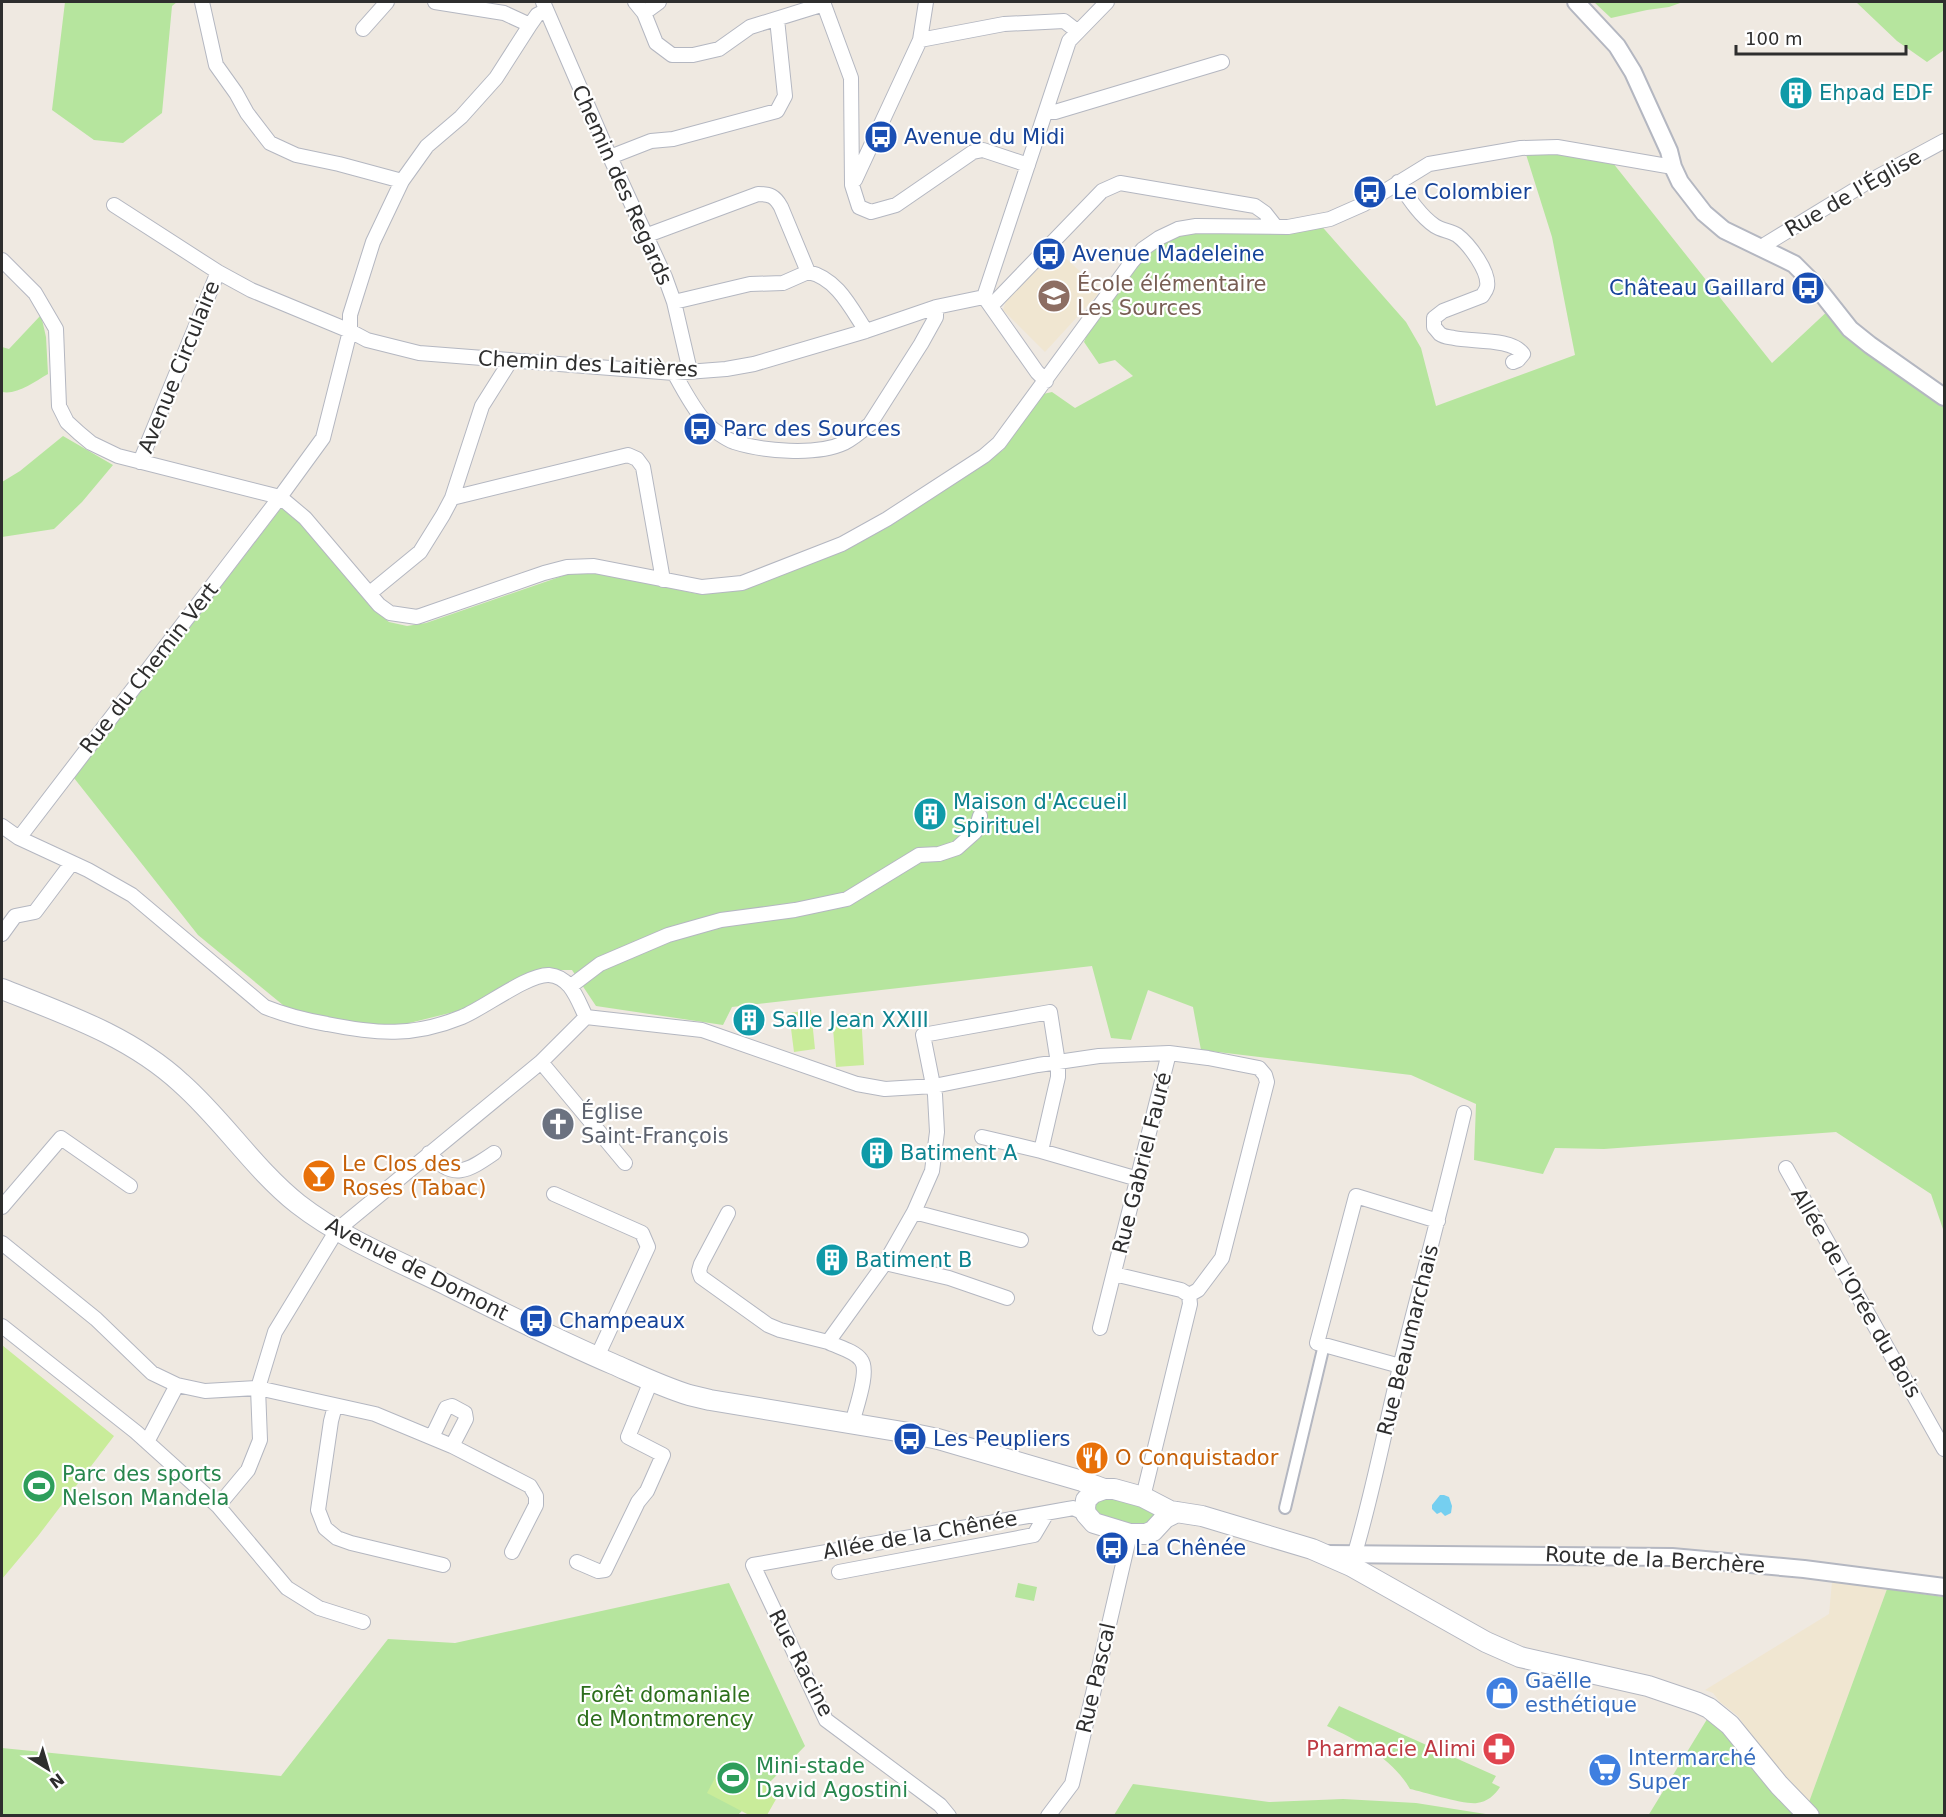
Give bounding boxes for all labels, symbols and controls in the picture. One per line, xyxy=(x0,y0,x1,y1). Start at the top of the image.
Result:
scale bar xyxy=(1736,18,1906,56)
text: 100 m xyxy=(1745,28,1803,49)
building icon: Ehpad EDF xyxy=(1778,75,1814,111)
street label: Chemin des Regards xyxy=(567,81,677,289)
place label: Ehpad EDF xyxy=(1819,81,1933,105)
bus stop icon: Avenue du Midi xyxy=(863,119,899,155)
place label: Avenue du Midi xyxy=(904,125,1065,149)
street label: Rue de l'Église xyxy=(1780,143,1925,242)
bus stop icon: Le Colombier xyxy=(1352,174,1388,210)
place label: Le Colombier xyxy=(1393,180,1532,204)
bus stop icon: Avenue Madeleine xyxy=(1031,236,1067,272)
place label: Avenue Madeleine xyxy=(1072,242,1265,266)
bus stop icon: Château Gaillard xyxy=(1790,270,1826,306)
place label: École élémentaire Les Sources xyxy=(1077,271,1266,320)
place label: Château Gaillard xyxy=(1609,276,1785,300)
street label: Avenue Circulaire xyxy=(133,277,225,457)
school or university icon: École élémentaire Les Sources xyxy=(1036,278,1072,314)
street label: Chemin des Laitières xyxy=(477,346,699,382)
bus stop icon: Parc des Sources xyxy=(682,411,718,447)
place label: Parc des Sources xyxy=(723,417,901,441)
street label: Rue du Chemin Vert xyxy=(75,578,223,758)
place label: Maison d'Accueil Spirituel xyxy=(953,790,1128,838)
building icon: Maison d'Accueil Spirituel xyxy=(912,796,948,832)
building icon: Salle Jean XXIII xyxy=(731,1002,767,1038)
place label: Salle Jean XXIII xyxy=(772,1008,929,1032)
street label: Rue Gabriel Fauré xyxy=(1108,1070,1176,1256)
place label: Église Saint-François xyxy=(581,1099,729,1148)
church icon: Église Saint-François xyxy=(540,1106,576,1142)
building icon: Batiment A xyxy=(859,1135,895,1171)
place label: Batiment A xyxy=(900,1141,1018,1165)
place label: Le Clos des Roses (Tabac) xyxy=(342,1152,486,1200)
bar icon: Le Clos des Roses (Tabac) xyxy=(301,1158,337,1194)
street label: Allée de l'Orée du Bois xyxy=(1786,1184,1926,1402)
street label: Avenue de Domont xyxy=(322,1213,512,1325)
building icon: Batiment B xyxy=(814,1242,850,1278)
street label: Rue Beaumarchais xyxy=(1373,1242,1443,1438)
place label: Batiment B xyxy=(855,1248,972,1272)
bus stop icon: Champeaux xyxy=(518,1303,554,1339)
place label: Champeaux xyxy=(559,1309,685,1333)
bus stop icon: Les Peupliers xyxy=(892,1421,928,1457)
place label: Les Peupliers xyxy=(933,1427,1071,1451)
restaurant icon: O Conquistador xyxy=(1074,1440,1110,1476)
place label: O Conquistador xyxy=(1115,1446,1279,1470)
place label: Parc des sports Nelson Mandela xyxy=(62,1462,230,1510)
sports icon: Parc des sports Nelson Mandela xyxy=(21,1468,57,1504)
street label: Allée de la Chênée xyxy=(821,1506,1019,1564)
bus stop icon: La Chênée xyxy=(1094,1530,1130,1566)
place label: La Chênée xyxy=(1135,1536,1246,1560)
street label: Route de la Berchère xyxy=(1544,1542,1766,1578)
street label: Rue Racine xyxy=(764,1605,838,1721)
street label: Rue Pascal xyxy=(1072,1621,1120,1735)
place label: Gaëlle esthétique xyxy=(1525,1669,1637,1717)
shop icon: Gaëlle esthétique xyxy=(1484,1675,1520,1711)
park label: Forêt domaniale de Montmorency xyxy=(576,1683,754,1731)
pharmacy icon: Pharmacie Alimi xyxy=(1481,1731,1517,1767)
place label: Pharmacie Alimi xyxy=(1306,1737,1476,1761)
north arrow xyxy=(18,1739,78,1799)
place label: Intermarché Super xyxy=(1628,1746,1756,1794)
supermarket icon: Intermarché Super xyxy=(1587,1752,1623,1788)
place label: Mini-stade David Agostini xyxy=(756,1754,908,1802)
sports icon: Mini-stade David Agostini xyxy=(715,1760,751,1796)
text: N xyxy=(46,1769,68,1792)

